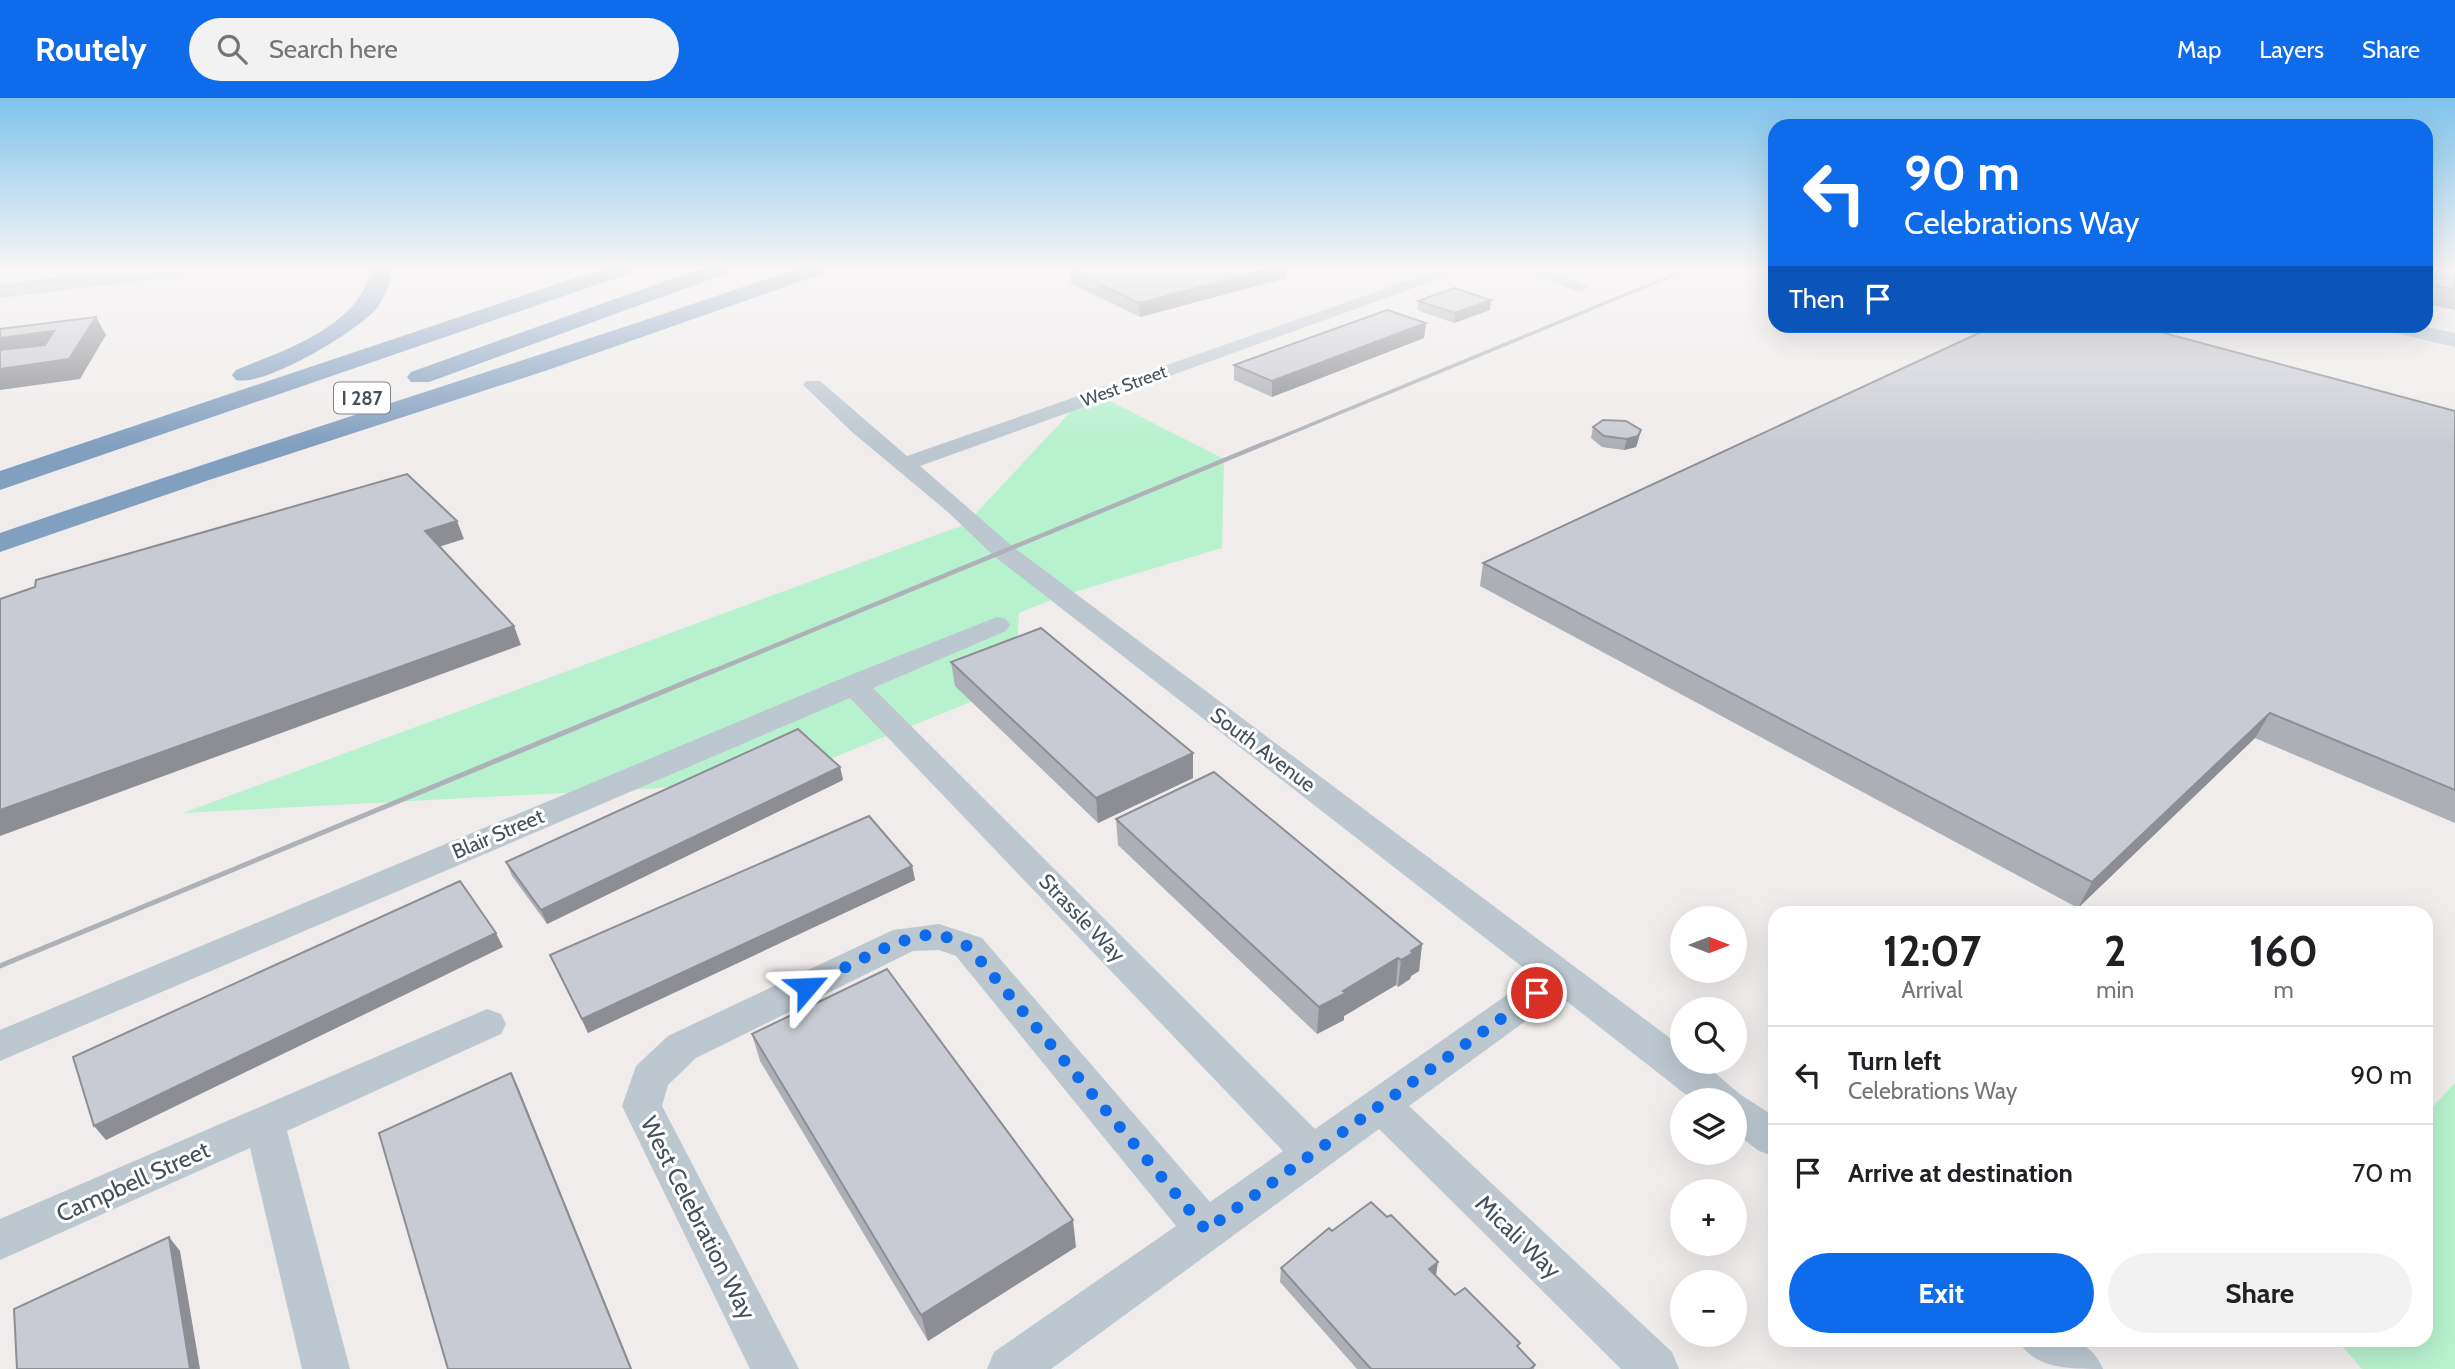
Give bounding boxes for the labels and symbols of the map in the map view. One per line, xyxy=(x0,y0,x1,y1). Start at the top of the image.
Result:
street label: West Street xyxy=(1078,360,1170,412)
road number: I 287 xyxy=(334,382,390,414)
street label: South Avenue xyxy=(1206,702,1321,797)
street label: Blair Street xyxy=(448,803,547,864)
street label: Strassle Way xyxy=(1034,868,1131,967)
north arrow xyxy=(1670,906,1746,984)
position arrow xyxy=(770,950,844,1024)
pin xyxy=(1507,963,1567,1023)
street label: West Celebration Way xyxy=(635,1111,762,1324)
street label: Campbell Street xyxy=(52,1135,214,1228)
street label: Micali Way xyxy=(1469,1189,1567,1285)

